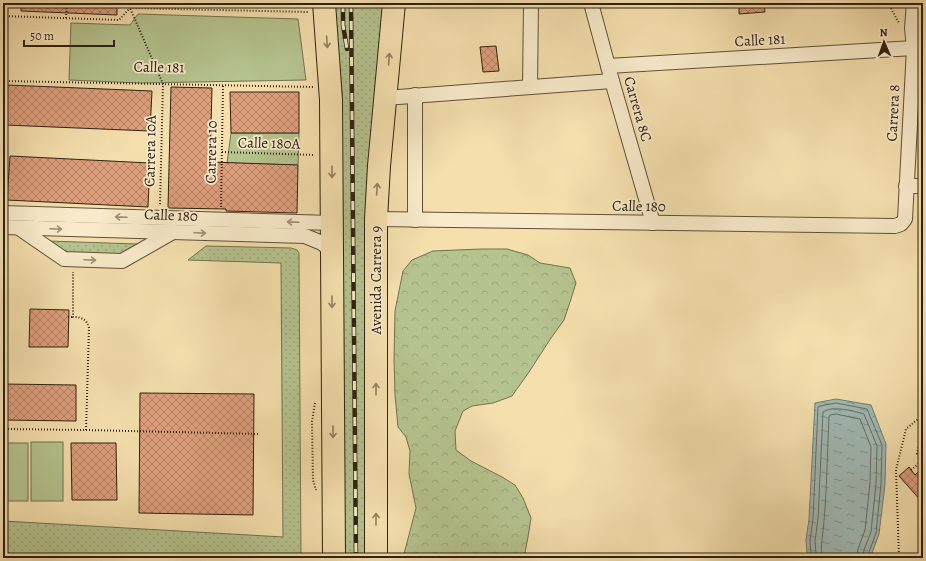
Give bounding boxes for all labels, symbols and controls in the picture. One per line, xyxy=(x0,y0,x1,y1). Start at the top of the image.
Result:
scale bar xyxy=(24,22,114,48)
north arrow xyxy=(864,22,904,62)
text: N xyxy=(879,25,888,40)
text: 50 m xyxy=(30,28,54,44)
street label: Calle 181 xyxy=(734,29,786,51)
one-way arrow xyxy=(323,35,330,48)
one-way arrow xyxy=(385,53,392,66)
street label: Calle 181 xyxy=(133,57,185,77)
street label: Carrera 8C xyxy=(619,74,657,144)
street label: Carrera 8 xyxy=(882,84,904,142)
street label: Carrera 10A xyxy=(139,115,161,187)
street label: Carrera 10 xyxy=(200,120,222,184)
street label: Calle 180A xyxy=(238,132,301,154)
one-way arrow xyxy=(328,165,336,178)
one-way arrow xyxy=(374,183,381,196)
street label: Calle 180 xyxy=(612,196,666,216)
street label: Calle 180 xyxy=(144,204,198,226)
one-way arrow xyxy=(115,213,128,221)
one-way arrow xyxy=(287,218,300,226)
one-way arrow xyxy=(49,225,62,232)
street label: Avenida Carrera 9 xyxy=(366,225,386,335)
one-way arrow xyxy=(193,229,206,237)
one-way arrow xyxy=(83,256,96,263)
one-way arrow xyxy=(328,295,336,308)
one-way arrow xyxy=(372,383,380,396)
one-way arrow xyxy=(329,425,337,438)
one-way arrow xyxy=(372,513,380,526)

